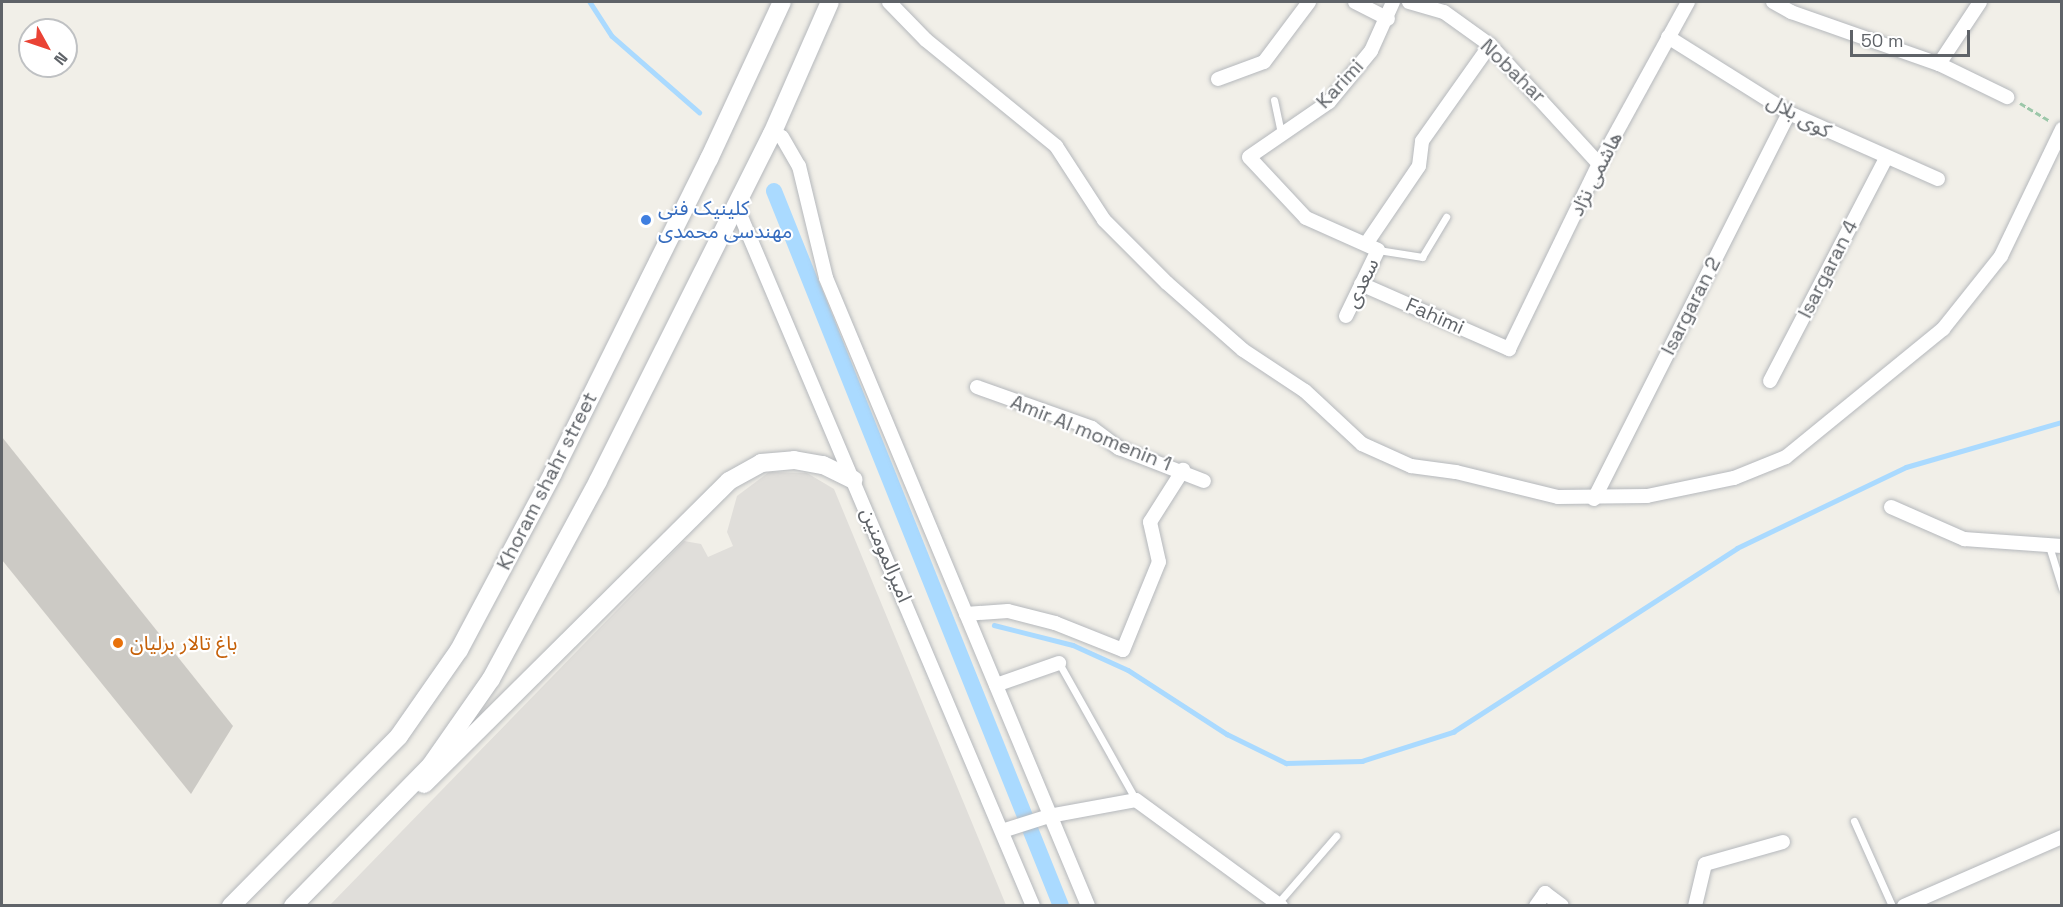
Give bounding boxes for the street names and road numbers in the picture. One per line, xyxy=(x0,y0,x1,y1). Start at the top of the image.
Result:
street label: Nobahar xyxy=(1475,34,1551,108)
street label: Karimi xyxy=(1311,55,1369,113)
street label: کوی بلال xyxy=(1763,89,1835,143)
street label: هاشمی نژاد xyxy=(1565,128,1627,220)
street label: Isargaran 4 xyxy=(1793,216,1863,322)
street label: Isargaran 2 xyxy=(1656,253,1726,359)
street label: سعدی xyxy=(1340,254,1384,312)
street label: Fahimi xyxy=(1402,293,1468,339)
street label: Khoram shahr street xyxy=(492,388,602,574)
street label: Amir Al momenin 1 xyxy=(1007,390,1175,476)
street label: امیرالمومنین xyxy=(855,504,917,606)

